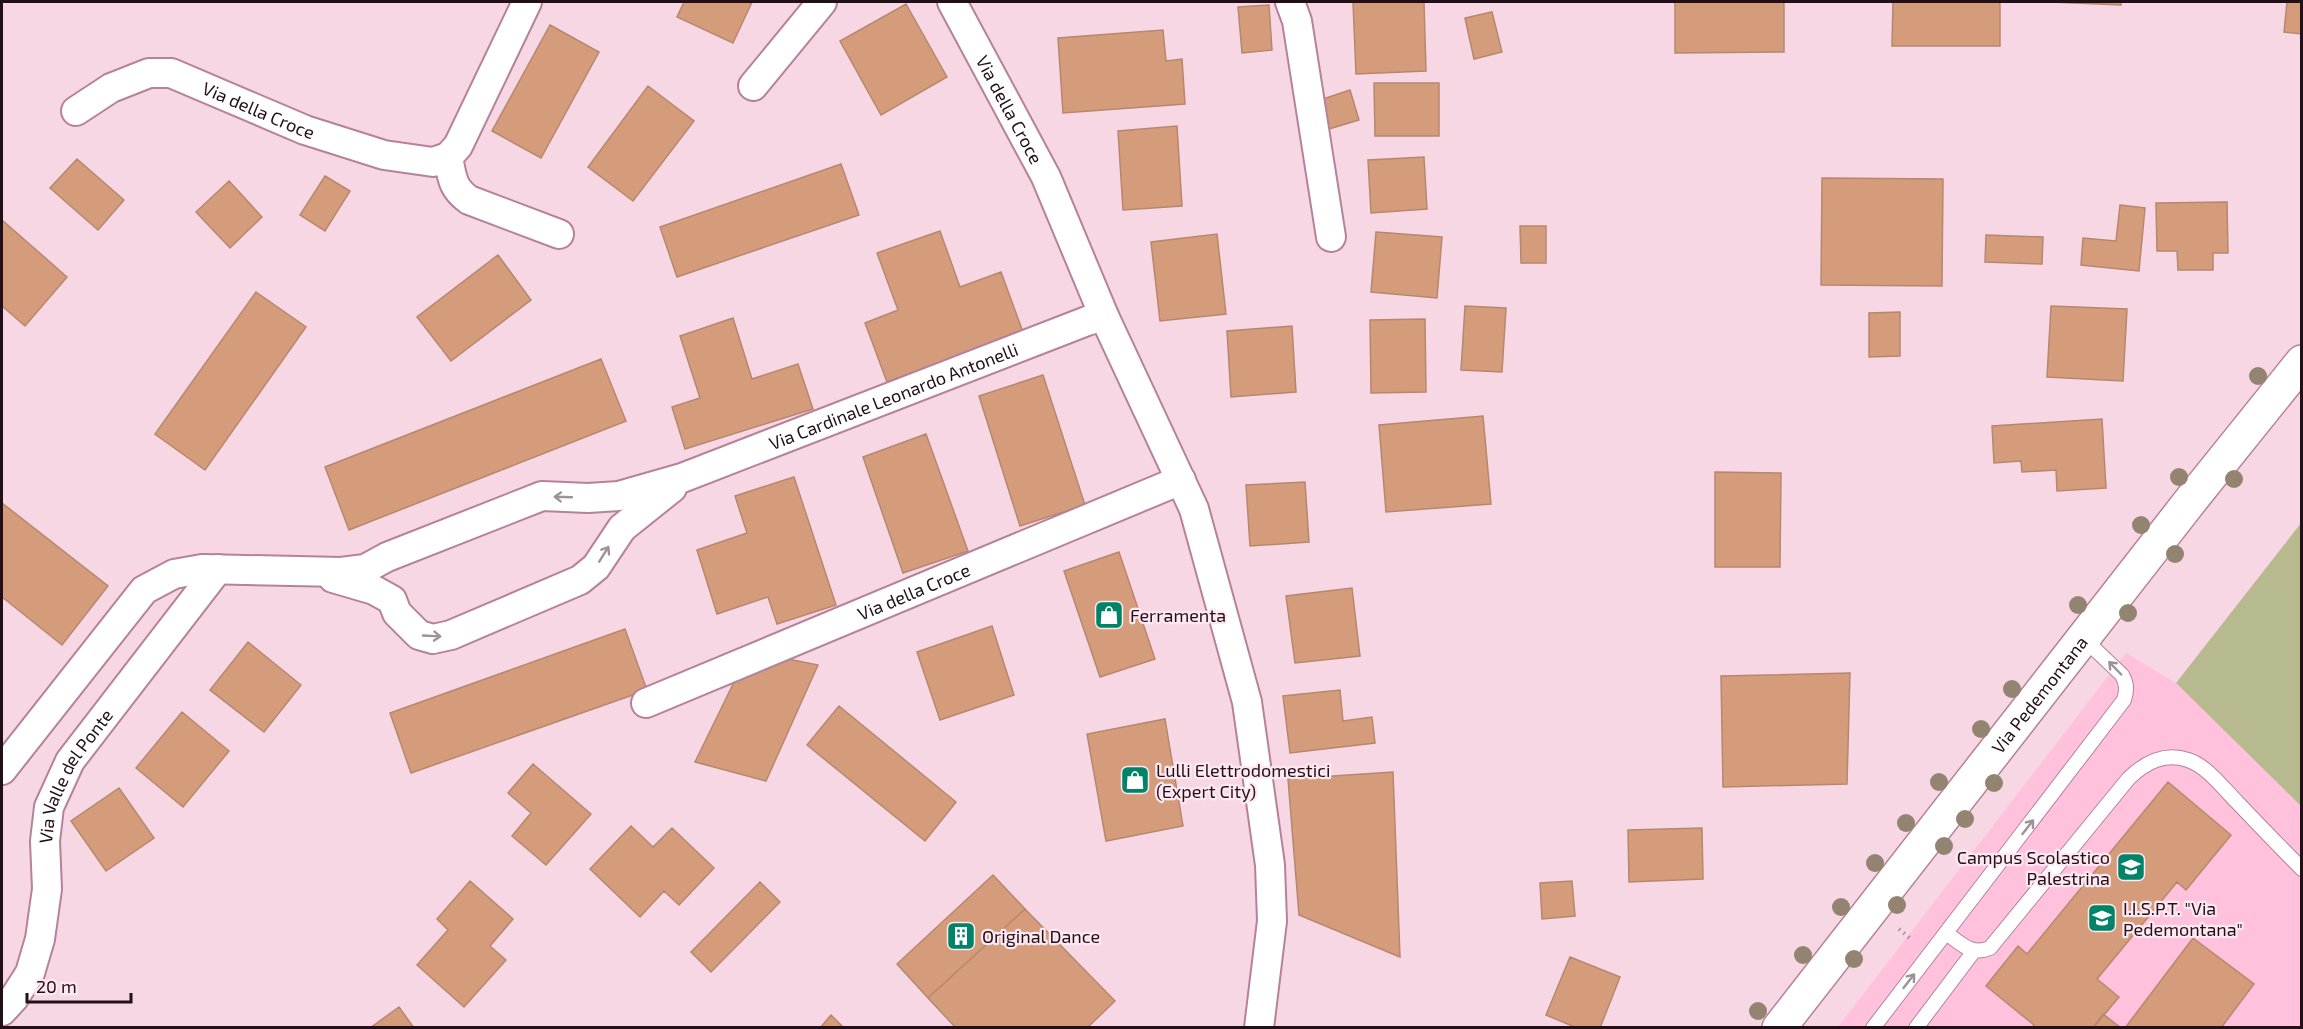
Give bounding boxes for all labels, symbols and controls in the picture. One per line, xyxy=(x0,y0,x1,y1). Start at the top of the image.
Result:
street label: Via della Croce xyxy=(972,52,1048,167)
street label: Via della Croce xyxy=(199,77,317,143)
street label: Via Cardinale Leonardo Antonelli xyxy=(766,338,1021,454)
one-way arrow xyxy=(554,491,574,502)
one-way arrow xyxy=(598,546,610,563)
street label: Via della Croce xyxy=(854,558,973,625)
shop icon: Ferramenta xyxy=(1093,599,1125,631)
place label: Ferramenta xyxy=(1130,604,1226,626)
one-way arrow xyxy=(422,631,441,642)
street label: Via Pedemontana xyxy=(1987,631,2092,758)
one-way arrow xyxy=(2108,661,2122,676)
street label: Via Valle del Ponte xyxy=(34,704,117,845)
place label: Lulli Elettrodomestici (Expert City) xyxy=(1156,759,1330,802)
shop icon: Lulli Elettrodomestici (Expert City) xyxy=(1119,764,1151,796)
one-way arrow xyxy=(2021,819,2034,835)
place label: Campus Scolastico Palestrina xyxy=(1957,846,2110,889)
school or university icon: Campus Scolastico Palestrina xyxy=(2115,851,2147,883)
place label: I.I.S.P.T. "Via Pedemontana" xyxy=(2123,897,2243,940)
school or university icon: I.I.S.P.T. "Via Pedemontana" xyxy=(2086,902,2118,934)
building icon: Original Dance xyxy=(945,920,977,952)
place label: Original Dance xyxy=(982,925,1100,947)
scale bar xyxy=(27,966,130,1004)
one-way arrow xyxy=(1902,973,1915,989)
text: 20 m xyxy=(36,975,77,997)

